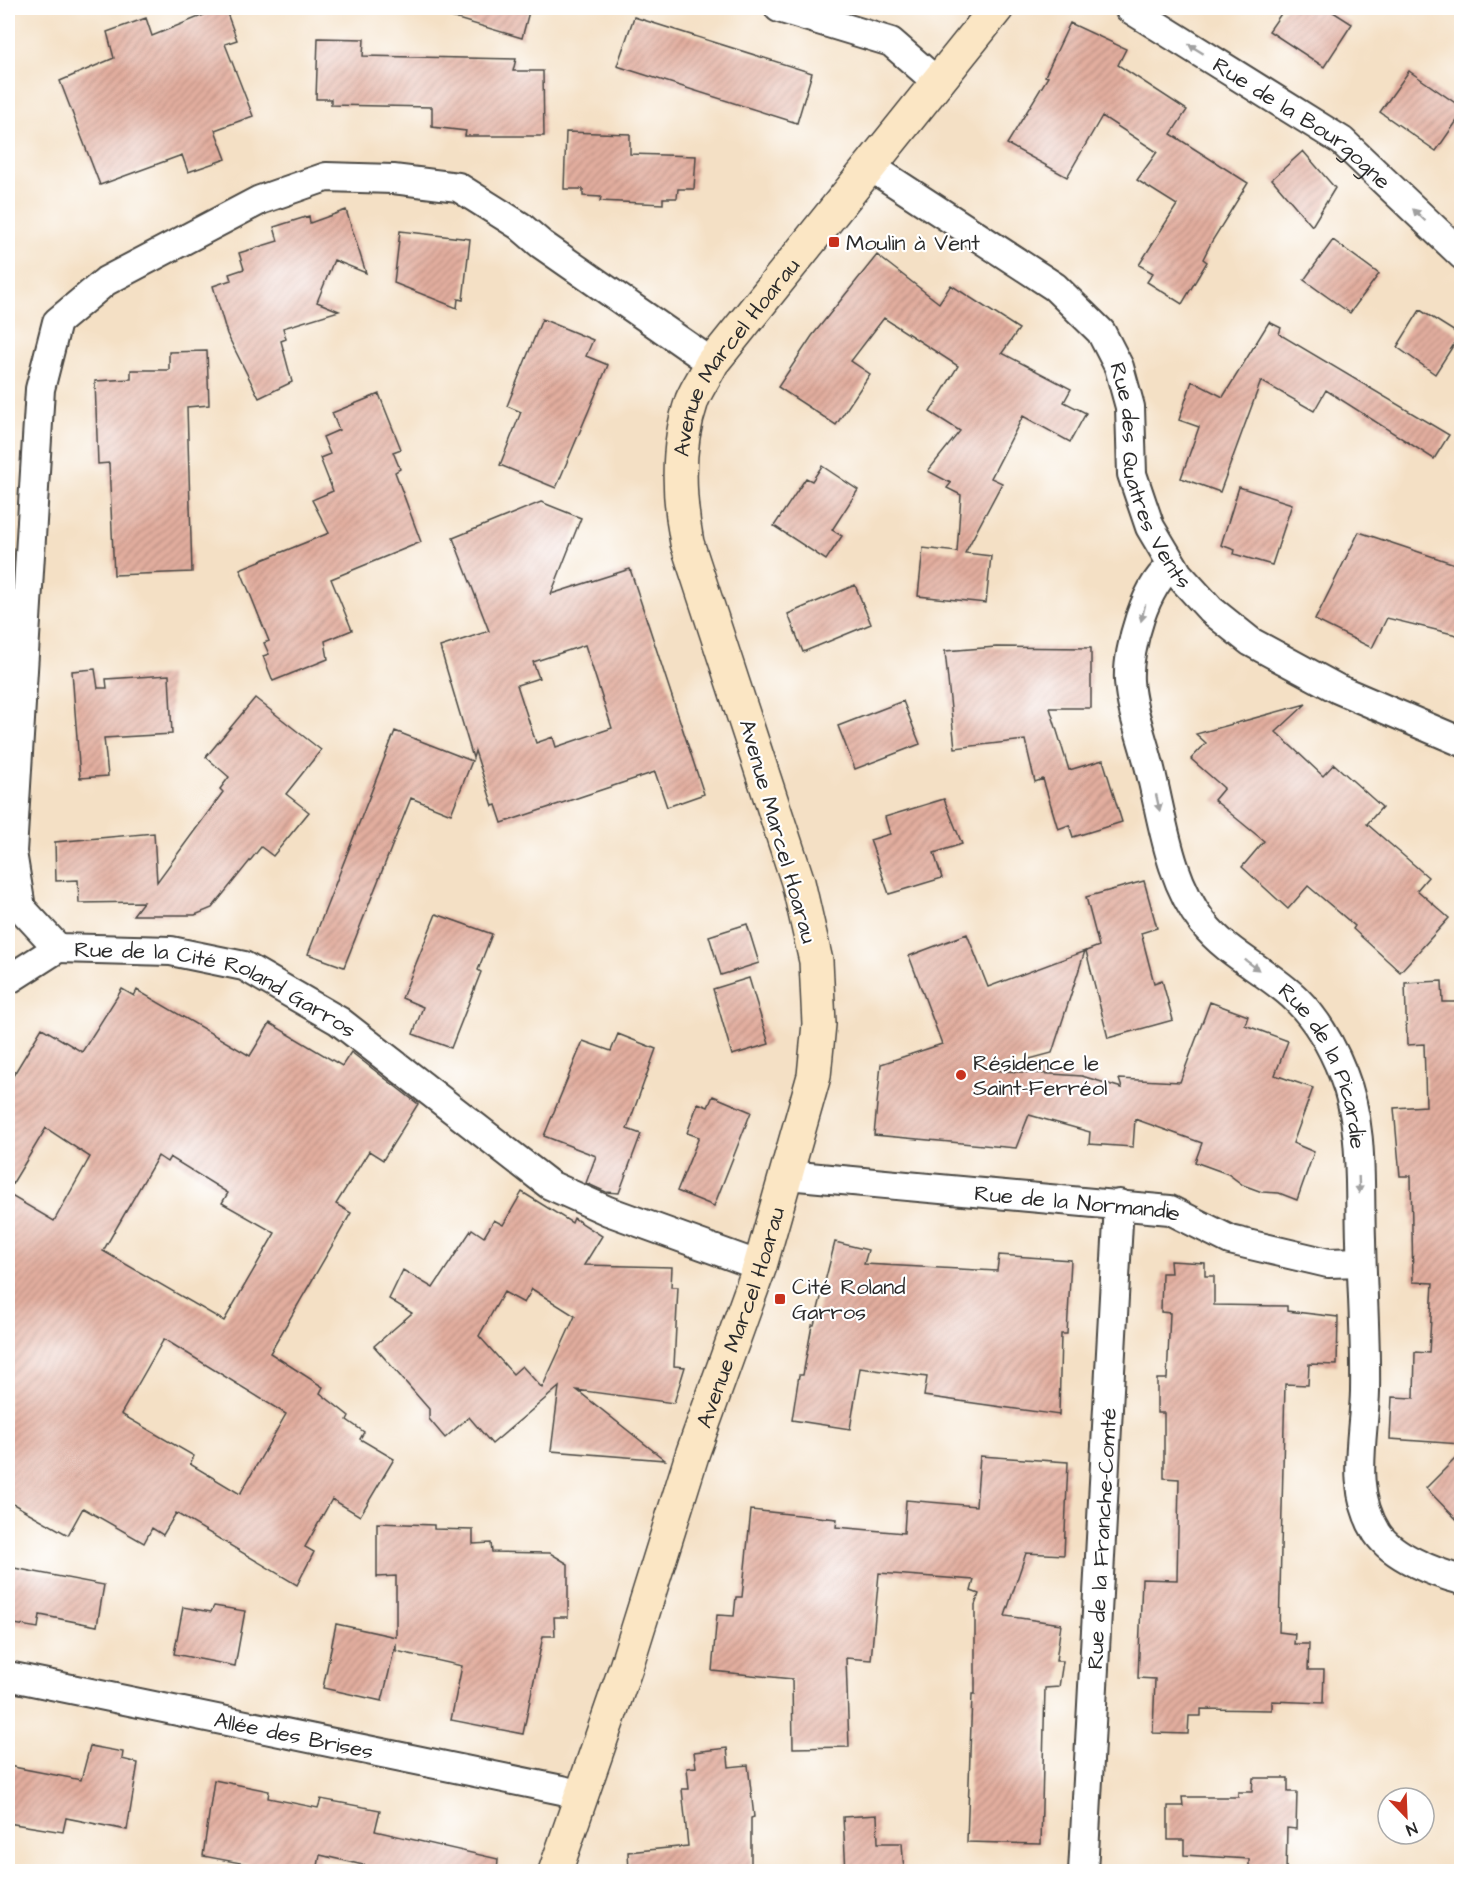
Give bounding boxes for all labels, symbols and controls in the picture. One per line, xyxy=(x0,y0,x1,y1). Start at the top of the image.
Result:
one-way arrow xyxy=(1188,44,1204,55)
street label: Rue de la Bourgogne xyxy=(1206,50,1397,197)
one-way arrow xyxy=(1413,208,1427,222)
place label: Moulin à Vent xyxy=(846,228,980,259)
marker: Moulin à Vent xyxy=(827,235,841,249)
street label: Avenue Marcel Hoarau xyxy=(667,252,808,458)
street label: Rue des Quatres Vents xyxy=(1101,359,1198,596)
one-way arrow xyxy=(1137,604,1147,622)
street label: Avenue Marcel Hoarau xyxy=(731,716,824,947)
one-way arrow xyxy=(1153,794,1163,812)
street label: Rue de la Cité Roland Garros xyxy=(74,934,362,1046)
one-way arrow xyxy=(1244,959,1259,971)
street label: Rue de la Picardie xyxy=(1271,976,1373,1150)
place label: Résidence le Saint-Ferréol xyxy=(973,1048,1108,1104)
marker: Résidence le Saint-Ferréol xyxy=(954,1068,968,1082)
one-way arrow xyxy=(1354,1175,1364,1194)
street label: Rue de la Normandie xyxy=(973,1178,1186,1230)
street label: Avenue Marcel Hoarau xyxy=(689,1204,793,1432)
place label: Cité Roland Garros xyxy=(792,1272,906,1328)
marker: Cité Roland Garros xyxy=(773,1292,787,1306)
street label: Rue de la Franche-Comté xyxy=(1080,1407,1125,1670)
street label: Allée des Brises xyxy=(211,1705,376,1768)
north arrow xyxy=(1376,1786,1436,1846)
text: N xyxy=(1403,1817,1420,1841)

